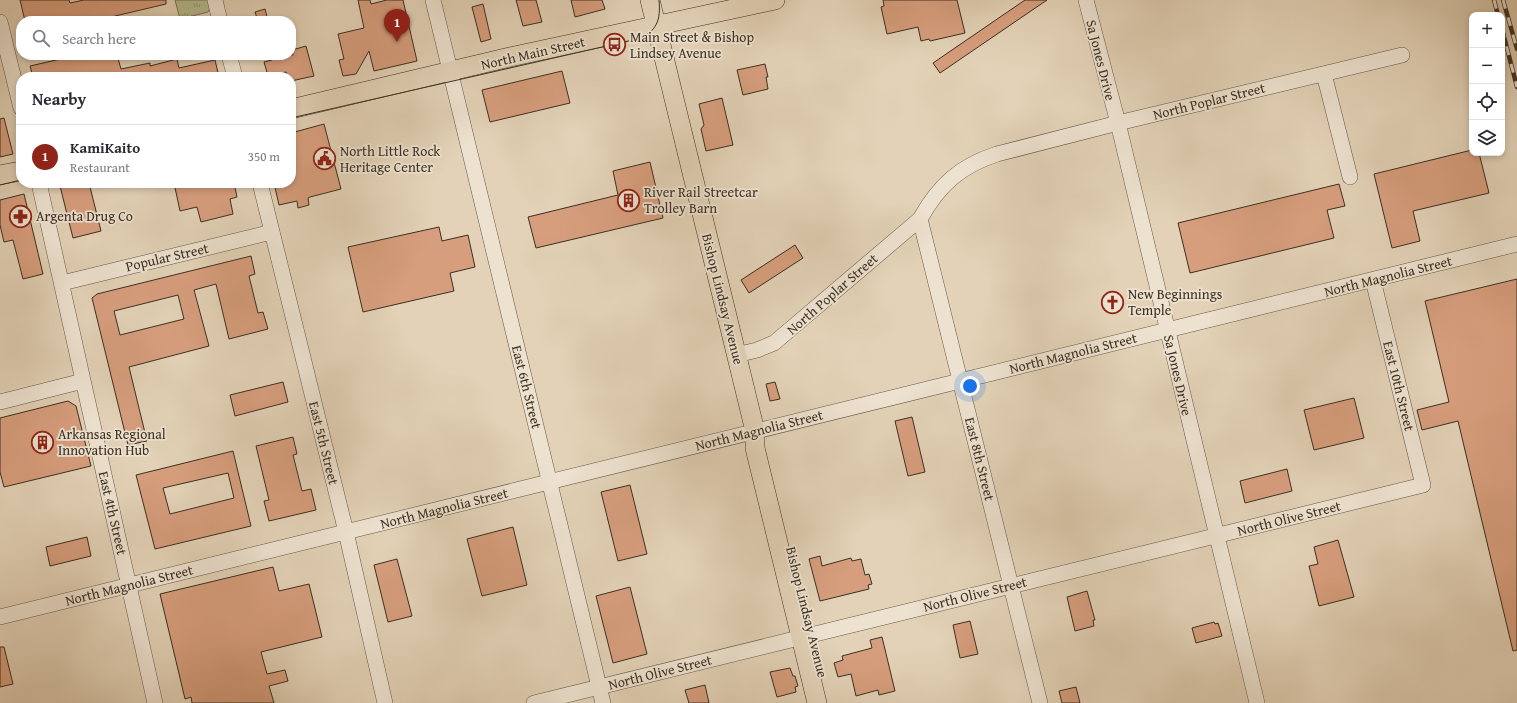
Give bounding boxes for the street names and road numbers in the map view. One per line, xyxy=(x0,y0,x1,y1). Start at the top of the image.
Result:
street label: Sa Jones Drive xyxy=(1081,18,1121,103)
street label: North Main Street xyxy=(479,31,587,75)
street label: North Poplar Street xyxy=(1151,77,1267,125)
street label: Bishop Lindsay Avenue xyxy=(697,231,749,367)
street label: Popular Street xyxy=(124,238,211,276)
street label: North Poplar Street xyxy=(782,249,882,339)
street label: North Magnolia Street xyxy=(1322,250,1454,302)
street label: North Magnolia Street xyxy=(1007,327,1139,379)
street label: Sa Jones Drive xyxy=(1159,333,1197,418)
street label: East 10th Street xyxy=(1378,339,1420,433)
street label: East 6th Street xyxy=(507,343,547,431)
street label: East 5th Street xyxy=(304,399,344,487)
street label: North Magnolia Street xyxy=(693,404,825,456)
street label: East 8th Street xyxy=(960,415,1000,503)
street label: East 4th Street xyxy=(94,469,132,557)
street label: North Magnolia Street xyxy=(378,482,510,534)
street label: North Olive Street xyxy=(1235,495,1343,541)
street label: Bishop Lindsay Avenue xyxy=(781,544,833,680)
street label: North Magnolia Street xyxy=(63,559,195,611)
street label: North Olive Street xyxy=(921,571,1029,617)
street label: North Olive Street xyxy=(606,649,714,695)

